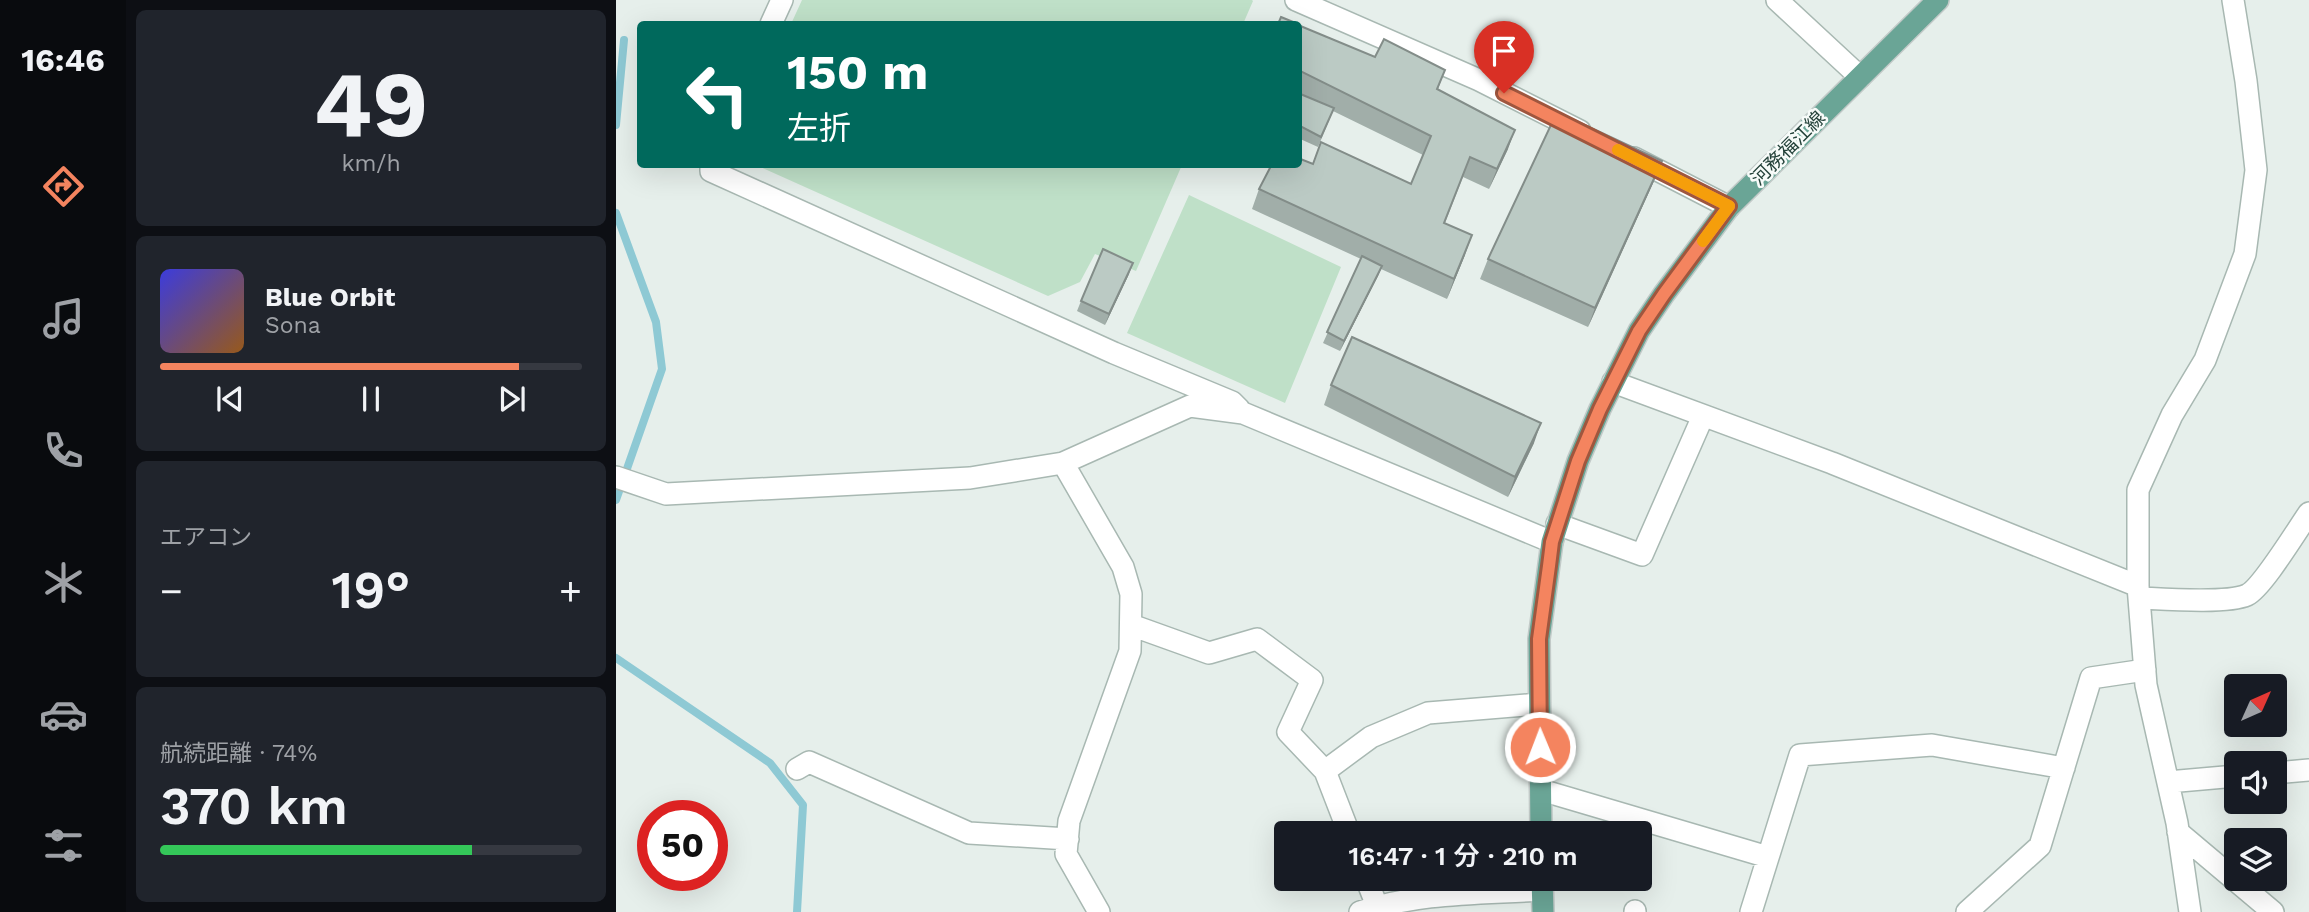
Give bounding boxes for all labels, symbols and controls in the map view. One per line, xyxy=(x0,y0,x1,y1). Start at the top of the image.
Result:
pin xyxy=(1474,21,1534,93)
icon: arrive xyxy=(1485,32,1523,70)
text: 16:46 xyxy=(21,41,105,79)
text: 150 m xyxy=(787,43,928,101)
icon: left xyxy=(672,49,763,140)
text: 49 xyxy=(314,51,428,158)
street label: 河務福江線 xyxy=(1746,106,1830,190)
text: 左折 xyxy=(787,109,851,147)
text: km/h xyxy=(341,150,401,177)
icon: directions xyxy=(39,162,88,211)
text: Blue Orbit xyxy=(265,282,395,312)
icon: music xyxy=(39,294,88,343)
text: Sona xyxy=(265,312,321,339)
icon: previous xyxy=(211,380,249,418)
icon: pause xyxy=(352,380,390,418)
icon: next xyxy=(493,380,531,418)
icon: phone xyxy=(39,426,88,475)
text: エアコン xyxy=(160,524,252,551)
icon: climate xyxy=(39,558,88,607)
text: 19° xyxy=(332,560,410,621)
text: − xyxy=(160,569,183,613)
text: + xyxy=(559,569,582,613)
north arrow xyxy=(2224,674,2287,737)
map controls xyxy=(2224,674,2287,891)
icon: car xyxy=(39,690,88,739)
position arrow xyxy=(1503,710,1577,784)
text: 航続距離 · 74% xyxy=(160,740,317,767)
button: sound xyxy=(2224,751,2287,814)
text: 370 km xyxy=(160,776,348,837)
speed limit sign: 50 xyxy=(637,800,728,891)
icon: filters xyxy=(39,821,88,870)
button: layers xyxy=(2224,828,2287,891)
text: 16:47 · 1 分 · 210 m xyxy=(1348,841,1578,871)

